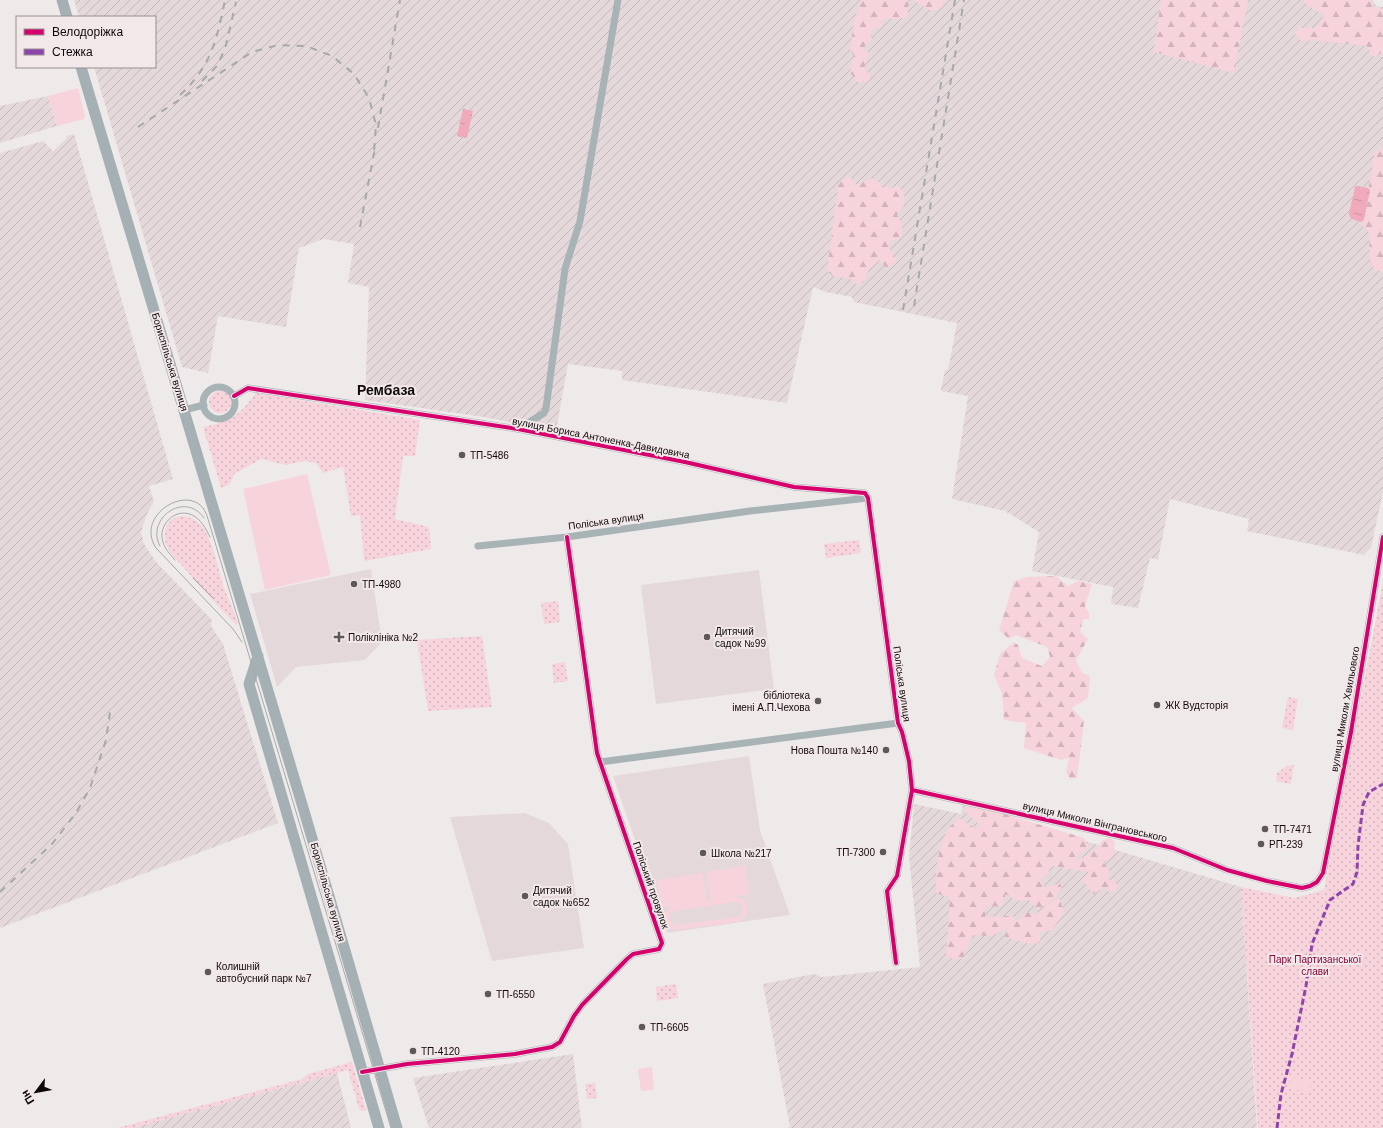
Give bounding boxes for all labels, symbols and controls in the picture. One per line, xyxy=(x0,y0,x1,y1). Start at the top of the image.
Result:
legend xyxy=(16,16,156,68)
text: Велодоріжка xyxy=(52,25,123,39)
text: Стежка xyxy=(52,45,93,59)
street label: Бориспільська вулиця xyxy=(150,311,190,413)
district label: Рембаза xyxy=(357,382,415,398)
street label: вулиця Бориса Антоненка-Давидовича xyxy=(511,415,691,461)
marker: ТП-5486 xyxy=(457,450,467,460)
place label: ТП-5486 xyxy=(470,450,509,461)
street label: Поліська вулиця xyxy=(568,510,644,532)
marker: ТП-4980 xyxy=(349,579,359,589)
place label: ТП-4980 xyxy=(362,579,401,590)
place label: Дитячий садок №99 xyxy=(715,626,766,649)
marker: Поліклініка №2 xyxy=(333,631,345,643)
place label: Поліклініка №2 xyxy=(348,632,419,643)
marker: Дитячий садок №99 xyxy=(702,632,712,642)
street label: вулиця Миколи Хвильового xyxy=(1329,645,1362,773)
street label: Поліська вулиця xyxy=(891,646,913,722)
place label: бібліотека імені А.П.Чехова xyxy=(732,690,810,713)
marker: бібліотека імені А.П.Чехова xyxy=(813,696,823,706)
marker: ЖК Вудсторія xyxy=(1152,700,1162,710)
place label: ЖК Вудсторія xyxy=(1165,700,1228,711)
place label: Нова Пошта №140 xyxy=(791,745,878,756)
marker: Нова Пошта №140 xyxy=(881,745,891,755)
street label: вулиця Миколи Вінграновського xyxy=(1022,800,1169,844)
marker: ТП-7471 xyxy=(1260,824,1270,834)
place label: ТП-7471 xyxy=(1273,824,1312,835)
marker: РП-239 xyxy=(1256,839,1266,849)
place label: РП-239 xyxy=(1269,839,1303,850)
street label: Поліський провулок xyxy=(631,840,671,931)
street label: Бориспільська вулиця xyxy=(309,841,347,943)
place label: ТП-7300 xyxy=(836,847,875,858)
marker: ТП-7300 xyxy=(878,847,888,857)
marker: Школа №217 xyxy=(698,848,708,858)
place label: Школа №217 xyxy=(711,848,772,859)
place label: Дитячий садок №652 xyxy=(533,885,590,908)
marker: Дитячий садок №652 xyxy=(520,891,530,901)
park label: Парк Партизанської слави xyxy=(1269,954,1361,977)
place label: Колишній автобусний парк №7 xyxy=(216,961,312,984)
marker: Колишній автобусний парк №7 xyxy=(203,967,213,977)
marker: ТП-6550 xyxy=(483,989,493,999)
place label: ТП-6550 xyxy=(496,989,535,1000)
marker: ТП-6605 xyxy=(637,1022,647,1032)
place label: ТП-6605 xyxy=(650,1022,689,1033)
marker: ТП-4120 xyxy=(408,1046,418,1056)
place label: ТП-4120 xyxy=(421,1046,460,1057)
north arrow xyxy=(16,1072,56,1112)
text: Пн xyxy=(19,1088,36,1107)

